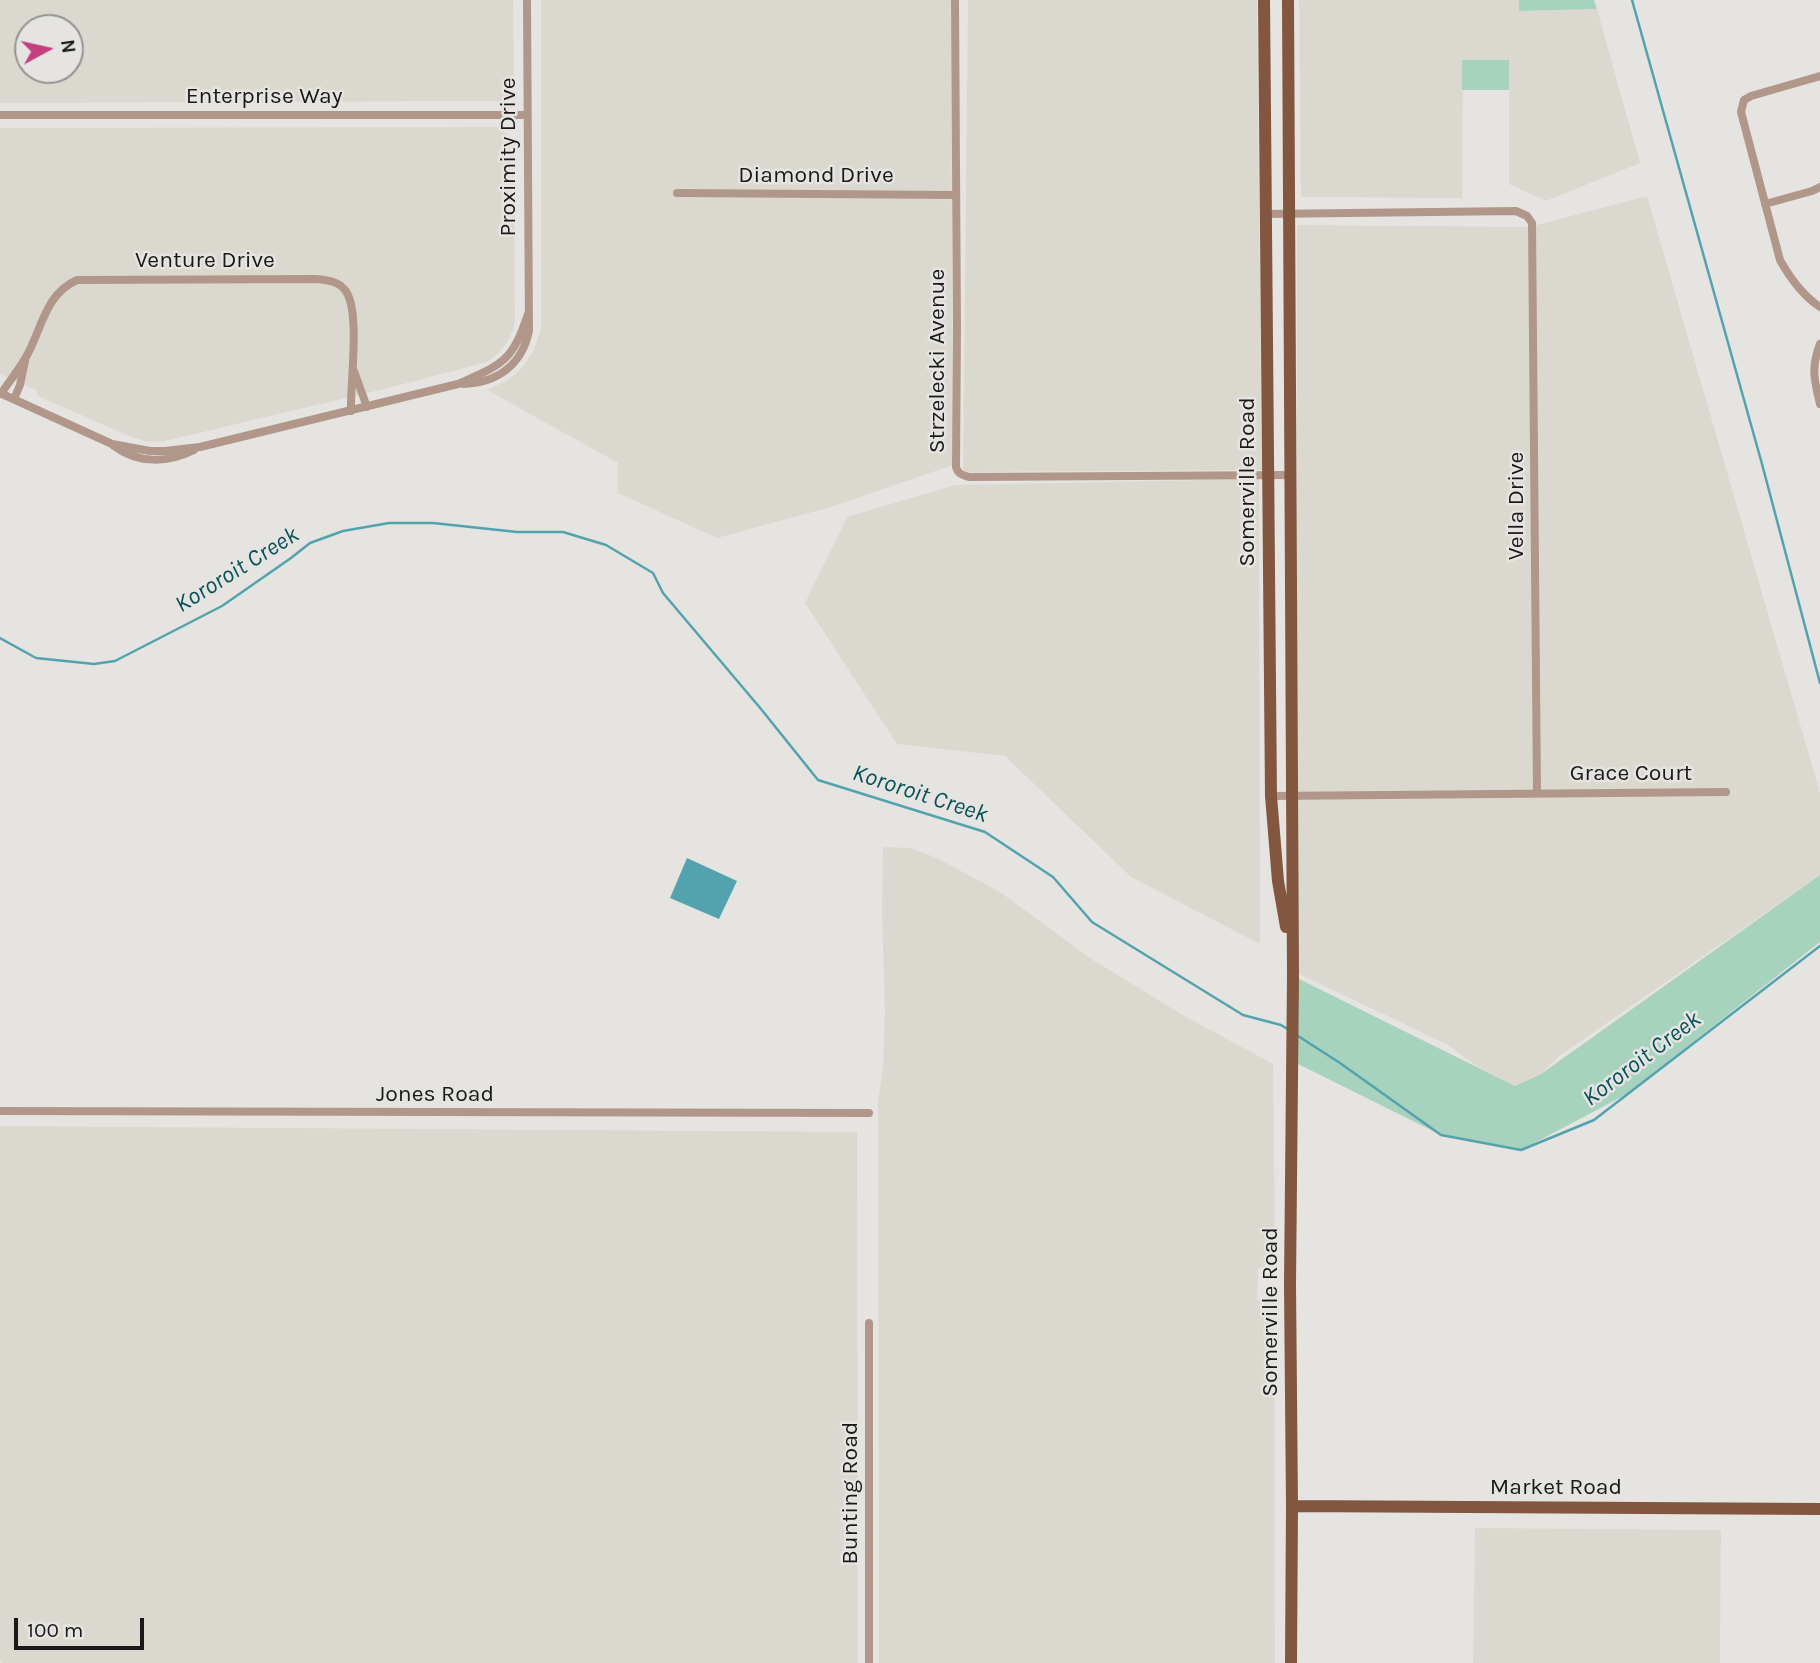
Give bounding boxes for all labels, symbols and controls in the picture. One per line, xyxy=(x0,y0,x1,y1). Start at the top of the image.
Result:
north arrow xyxy=(14,14,84,84)
text: N xyxy=(56,38,80,55)
street label: Proximity Drive xyxy=(494,77,522,237)
street label: Enterprise Way xyxy=(186,82,342,110)
street label: Diamond Drive xyxy=(738,161,894,189)
street label: Venture Drive xyxy=(135,246,275,274)
street label: Strzelecki Avenue xyxy=(923,269,951,453)
street label: Somerville Road xyxy=(1233,397,1261,567)
street label: Vella Drive xyxy=(1502,452,1530,560)
water label: Kororoit Creek xyxy=(170,521,304,619)
water label: Kororoit Creek xyxy=(849,759,991,829)
street label: Grace Court xyxy=(1570,759,1692,787)
water label: Kororoit Creek xyxy=(1577,1005,1707,1113)
street label: Jones Road xyxy=(376,1080,494,1108)
street label: Somerville Road xyxy=(1256,1227,1284,1397)
street label: Bunting Road xyxy=(836,1422,864,1564)
street label: Market Road xyxy=(1490,1473,1622,1501)
scale bar xyxy=(18,1604,147,1648)
text: 100 m xyxy=(27,1618,84,1642)

